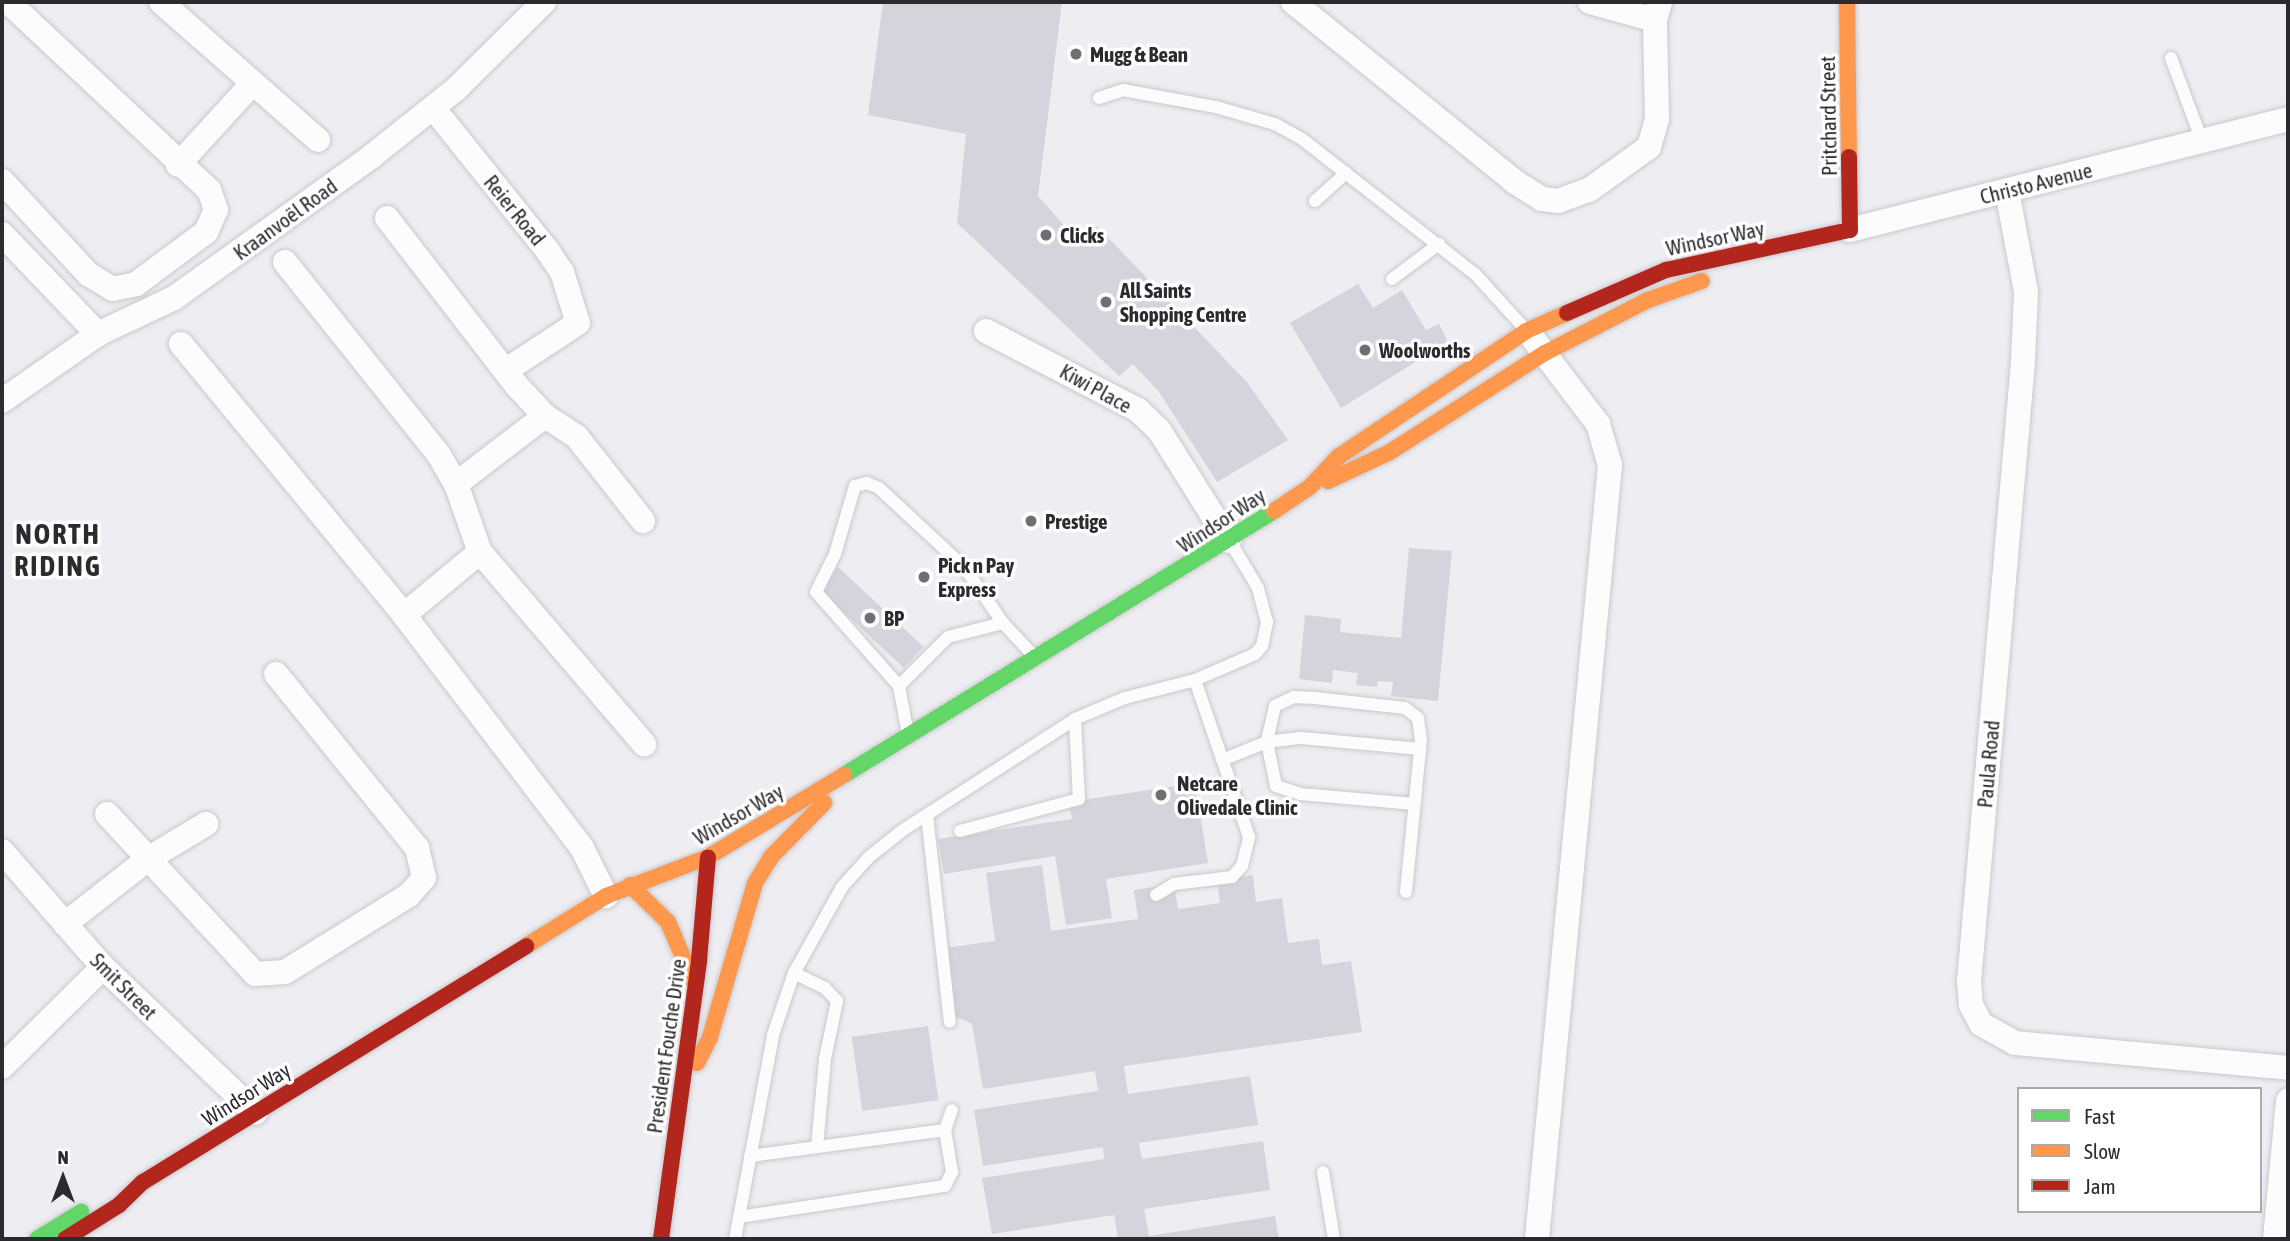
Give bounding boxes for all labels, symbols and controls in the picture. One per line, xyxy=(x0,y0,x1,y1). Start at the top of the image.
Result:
place label: Mugg & Bean xyxy=(1090,41,1188,67)
marker: Mugg & Bean xyxy=(1068,46,1084,62)
street label: Pritchard Street xyxy=(1814,56,1842,176)
street label: Christo Avenue xyxy=(1977,157,2095,209)
street label: Reier Road xyxy=(479,170,551,250)
street label: Kraanvoël Road xyxy=(228,173,342,265)
street label: Windsor Way xyxy=(1664,215,1766,261)
place label: Clicks xyxy=(1060,222,1104,248)
marker: Clicks xyxy=(1038,227,1054,243)
place label: All Saints Shopping Centre xyxy=(1120,277,1247,327)
marker: All Saints Shopping Centre xyxy=(1098,294,1114,310)
place label: Woolworths xyxy=(1379,337,1471,363)
marker: Woolworths xyxy=(1357,342,1373,358)
street label: Kiwi Place xyxy=(1056,358,1136,418)
street label: Windsor Way xyxy=(1172,482,1270,558)
place label: Prestige xyxy=(1045,508,1107,534)
marker: Prestige xyxy=(1023,513,1039,529)
district label: NORTH RIDING xyxy=(15,517,101,583)
place label: Pick n Pay Express xyxy=(938,552,1014,602)
marker: Pick n Pay Express xyxy=(916,569,932,585)
place label: BP xyxy=(884,605,904,631)
marker: BP xyxy=(862,610,878,626)
street label: Paula Road xyxy=(1972,719,2004,809)
place label: Netcare Olivedale Clinic xyxy=(1177,770,1298,820)
street label: Windsor Way xyxy=(689,778,787,850)
marker: Netcare Olivedale Clinic xyxy=(1151,785,1171,805)
street label: Smit Street xyxy=(85,947,163,1025)
street label: President Fouche Drive xyxy=(641,957,691,1135)
street label: Windsor Way xyxy=(197,1057,295,1131)
legend xyxy=(2017,1087,2262,1213)
text: Fast xyxy=(2084,1104,2115,1128)
text: Slow xyxy=(2084,1139,2120,1163)
north arrow xyxy=(28,1143,98,1213)
text: N xyxy=(57,1146,69,1168)
text: Jam xyxy=(2084,1174,2116,1198)

